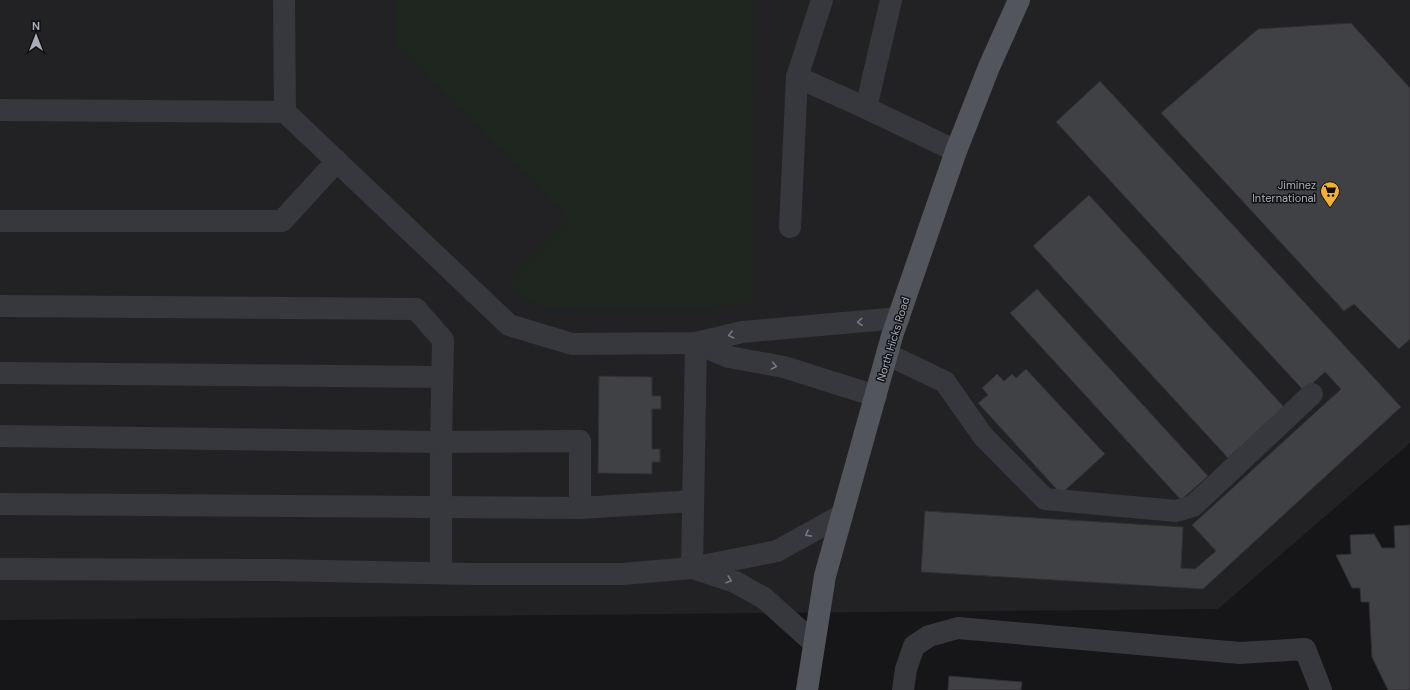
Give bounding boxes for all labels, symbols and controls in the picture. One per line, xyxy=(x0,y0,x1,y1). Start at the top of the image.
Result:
north arrow xyxy=(16,16,56,56)
text: N xyxy=(32,19,40,33)
place label: Jiminez International xyxy=(1252,178,1316,205)
supermarket icon: Jiminez International xyxy=(1319,180,1341,208)
street label: North Hicks Road xyxy=(874,295,913,383)
one-way arrow xyxy=(857,317,863,326)
one-way arrow xyxy=(728,330,734,338)
one-way arrow xyxy=(771,361,777,369)
one-way arrow xyxy=(805,529,812,536)
one-way arrow xyxy=(725,575,732,584)

